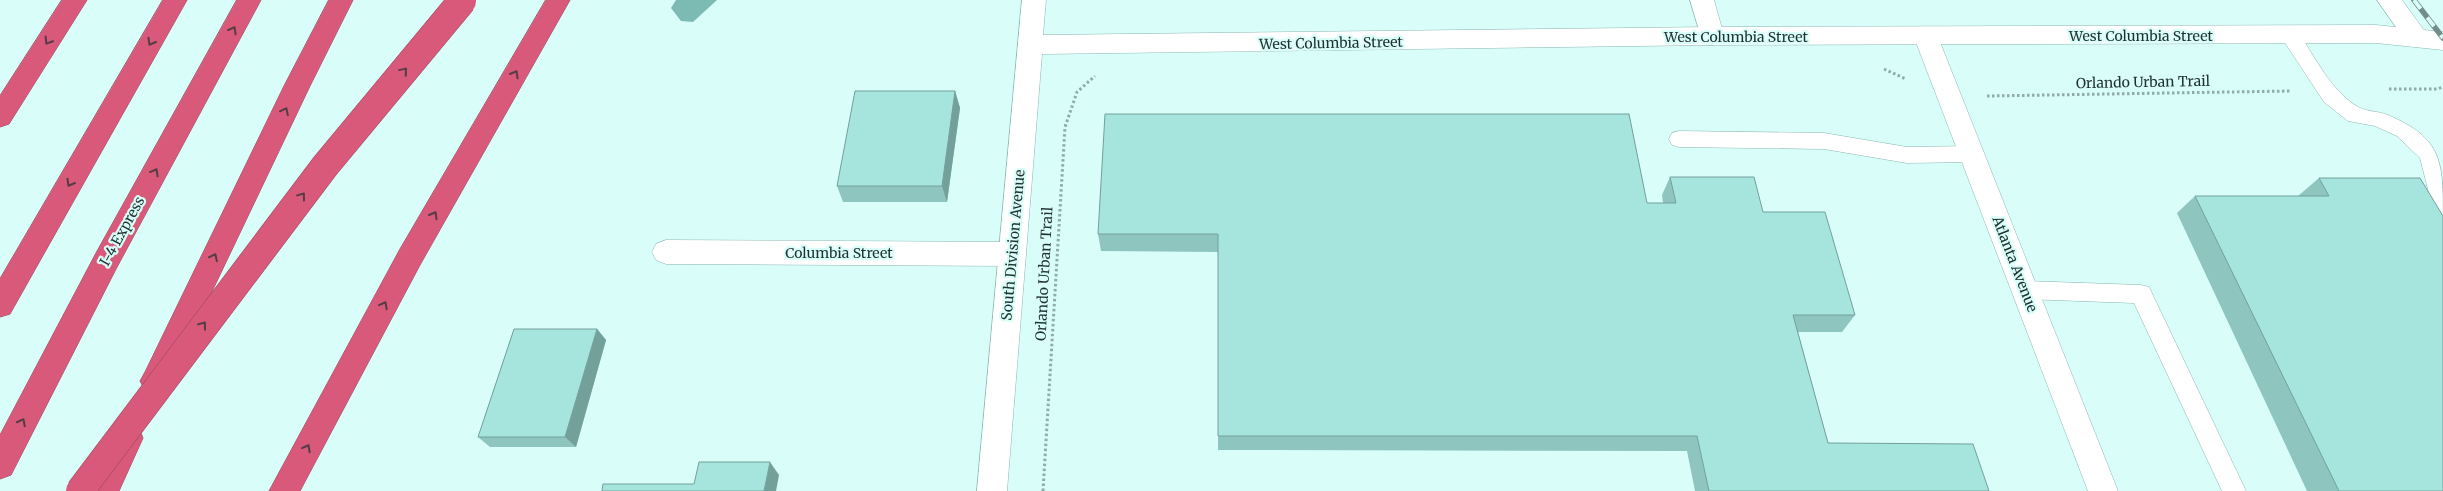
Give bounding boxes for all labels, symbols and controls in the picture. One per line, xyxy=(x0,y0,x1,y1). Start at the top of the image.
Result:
one-way arrow xyxy=(227,26,237,35)
street label: West Columbia Street xyxy=(2068,27,2213,45)
street label: West Columbia Street xyxy=(1663,28,1808,46)
street label: West Columbia Street xyxy=(1258,33,1404,53)
one-way arrow xyxy=(45,36,55,45)
one-way arrow xyxy=(147,37,157,46)
one-way arrow xyxy=(399,67,408,76)
one-way arrow xyxy=(509,70,519,79)
street label: Orlando Urban Trail xyxy=(2076,72,2211,92)
one-way arrow xyxy=(279,107,289,116)
one-way arrow xyxy=(149,169,159,178)
street label: South Division Avenue xyxy=(997,169,1029,321)
one-way arrow xyxy=(66,178,76,187)
street label: I-4 Express xyxy=(96,193,148,269)
one-way arrow xyxy=(296,193,305,202)
street label: Orlando Urban Trail xyxy=(1032,206,1057,341)
one-way arrow xyxy=(428,211,438,220)
street label: Atlanta Avenue xyxy=(1988,212,2042,315)
street label: Columbia Street xyxy=(785,244,893,262)
one-way arrow xyxy=(208,253,218,262)
one-way arrow xyxy=(378,301,388,310)
one-way arrow xyxy=(197,321,206,331)
one-way arrow xyxy=(16,418,26,427)
one-way arrow xyxy=(301,444,311,453)

